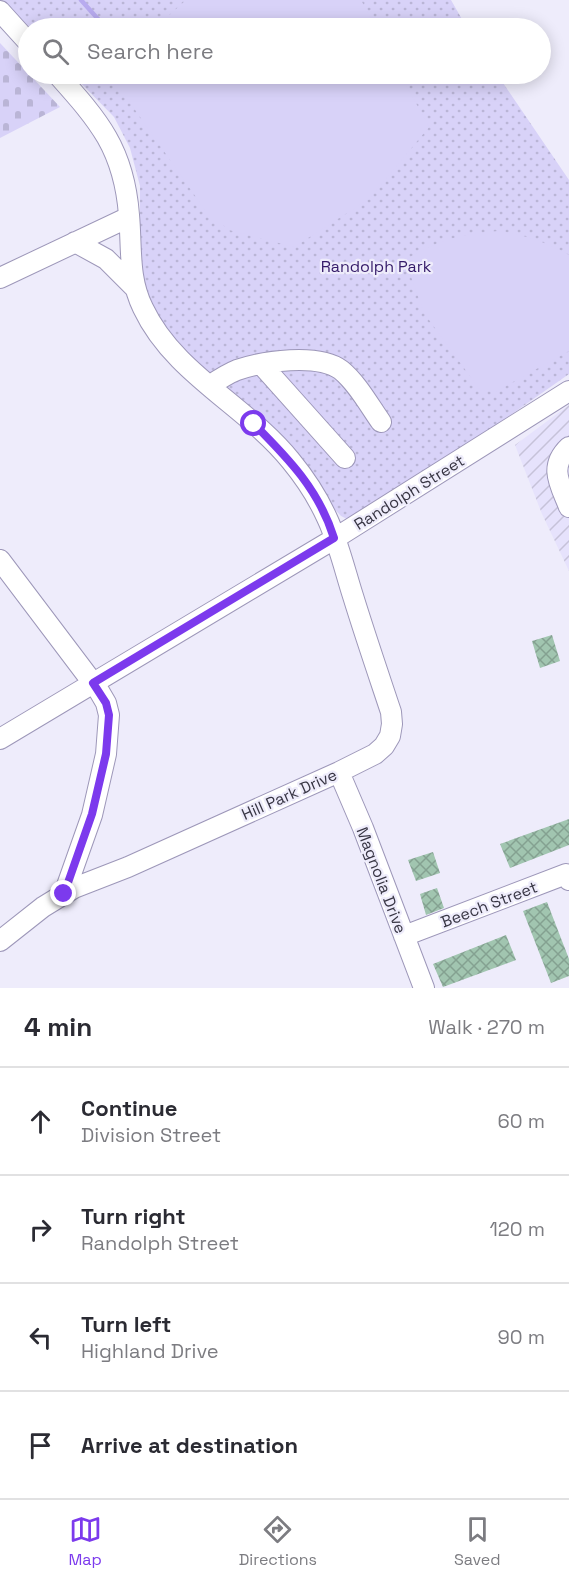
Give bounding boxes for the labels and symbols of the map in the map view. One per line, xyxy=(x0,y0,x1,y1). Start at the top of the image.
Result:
park label: Randolph Park xyxy=(321,256,432,277)
route start xyxy=(240,410,266,436)
street label: Randolph Street xyxy=(350,450,468,535)
street label: Hill Park Drive xyxy=(238,764,340,825)
street label: Magnolia Drive xyxy=(352,824,411,936)
street label: Beech Street xyxy=(438,876,541,933)
route end xyxy=(50,880,76,906)

